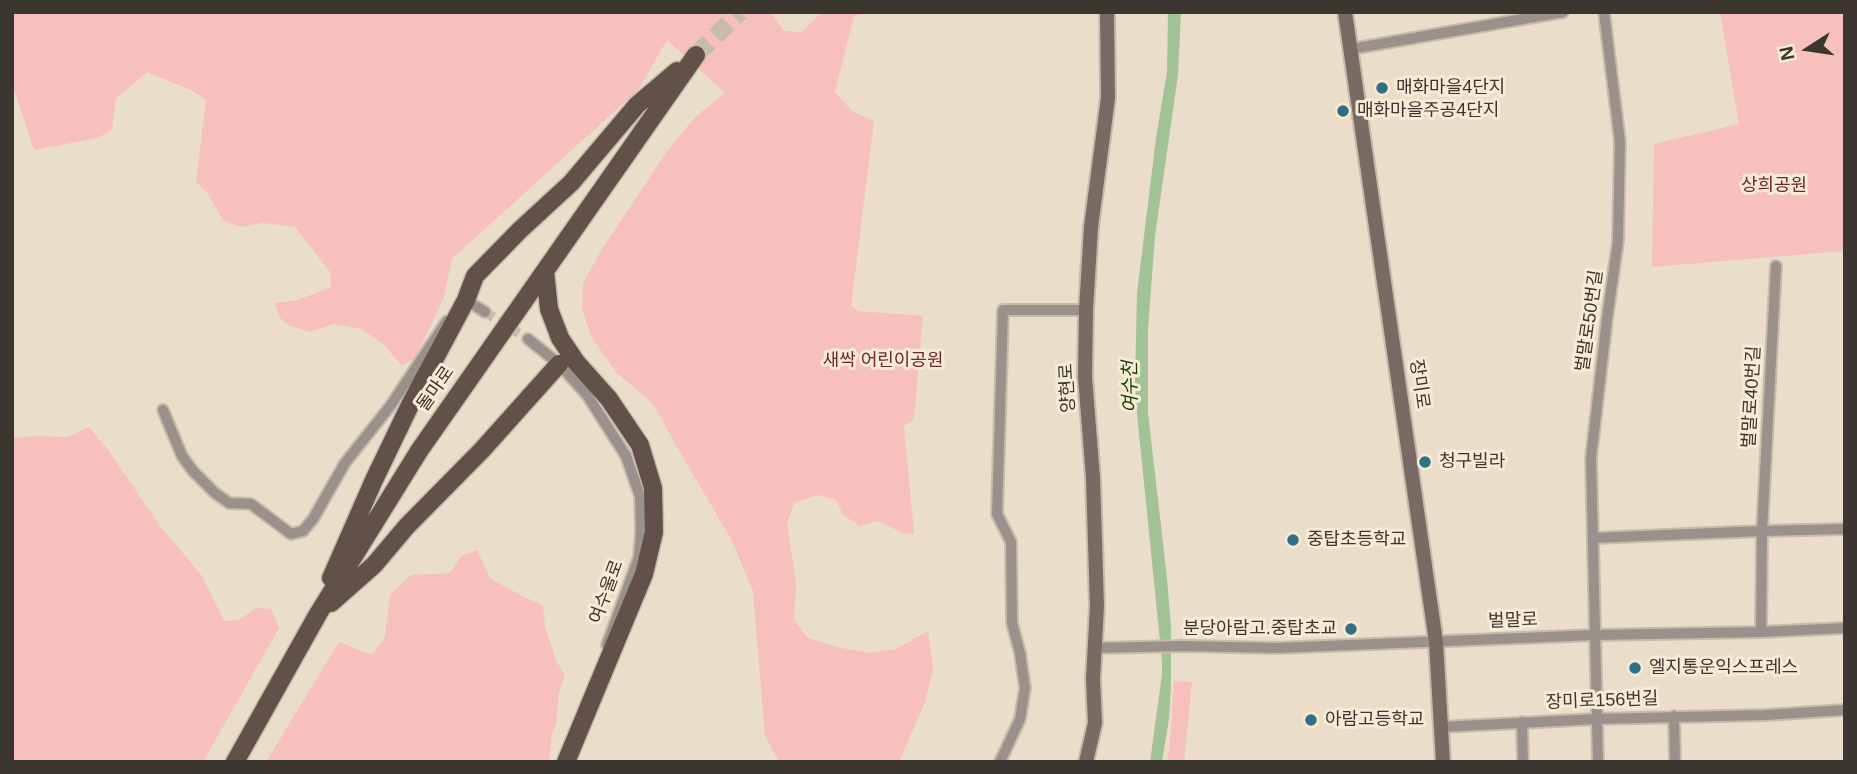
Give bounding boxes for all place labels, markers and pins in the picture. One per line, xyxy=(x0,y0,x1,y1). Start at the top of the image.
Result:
place label: 매화마을4단지 xyxy=(1396,77,1505,99)
marker: 매화마을4단지 xyxy=(1374,80,1390,96)
place label: 매화마을주공4단지 xyxy=(1357,100,1499,122)
marker: 매화마을주공4단지 xyxy=(1335,103,1351,119)
place label: 청구빌라 xyxy=(1439,451,1505,473)
marker: 청구빌라 xyxy=(1417,454,1433,470)
place label: 중탑초등학교 xyxy=(1307,529,1406,551)
marker: 중탑초등학교 xyxy=(1285,532,1301,548)
place label: 분당아람고.중탑초교 xyxy=(1183,618,1337,640)
marker: 분당아람고.중탑초교 xyxy=(1343,621,1359,637)
place label: 엘지통운익스프레스 xyxy=(1649,657,1798,679)
marker: 엘지통운익스프레스 xyxy=(1627,660,1643,676)
place label: 아람고등학교 xyxy=(1325,709,1424,731)
marker: 아람고등학교 xyxy=(1303,712,1319,728)

